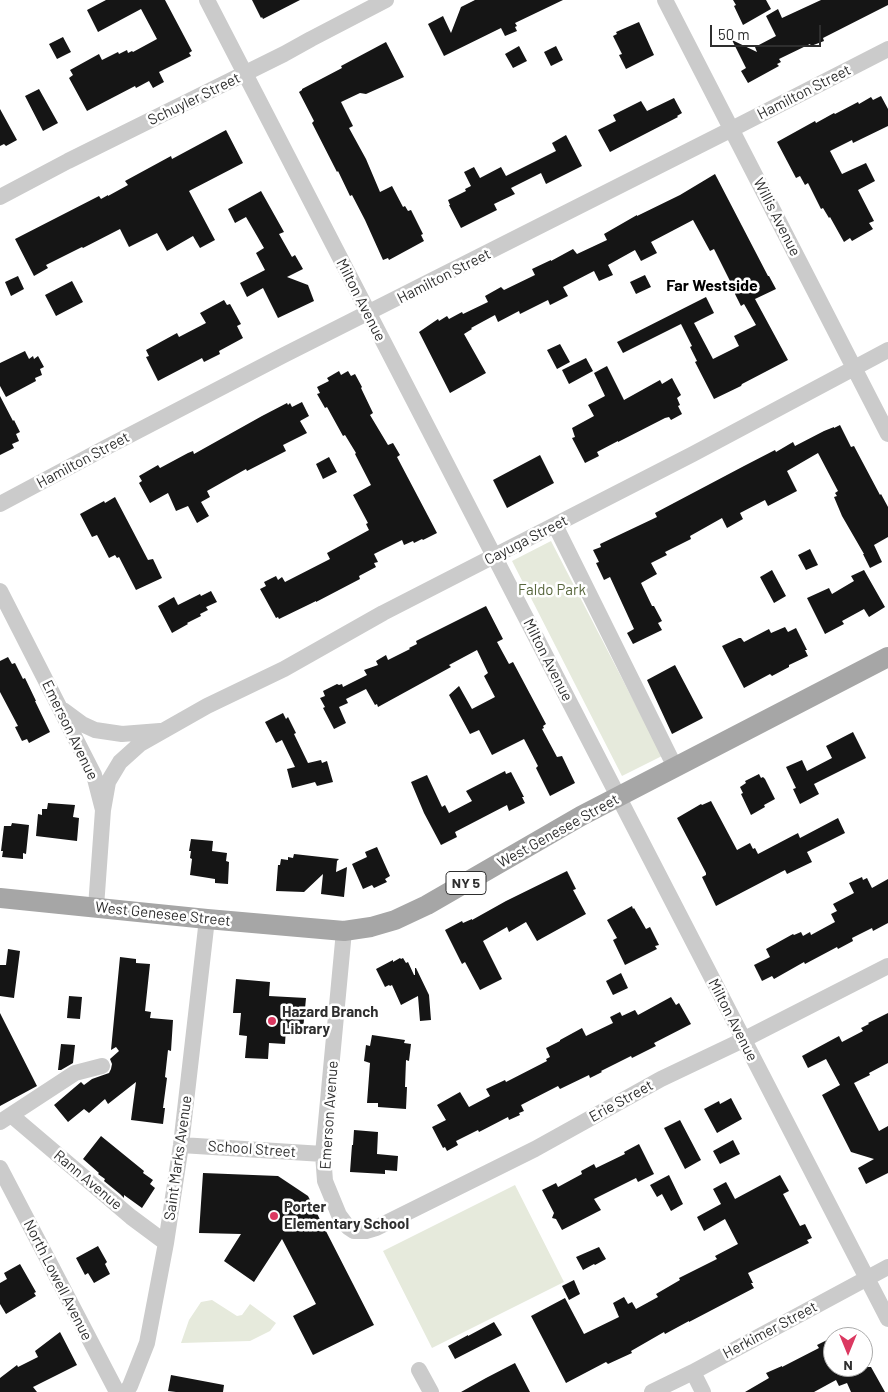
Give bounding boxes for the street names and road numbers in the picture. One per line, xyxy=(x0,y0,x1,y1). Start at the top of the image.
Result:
street label: Hamilton Street xyxy=(754,61,854,123)
street label: Schuyler Street xyxy=(145,69,243,129)
street label: Willis Avenue xyxy=(750,175,804,259)
street label: Hamilton Street xyxy=(394,245,494,307)
street label: Milton Avenue xyxy=(333,256,389,344)
street label: Hamilton Street xyxy=(33,428,133,492)
street label: Cayuga Street xyxy=(481,511,571,569)
street label: Milton Avenue xyxy=(520,616,576,704)
street label: Emerson Avenue xyxy=(38,677,102,783)
street label: West Genesee Street xyxy=(494,790,622,872)
road number: NY 5 xyxy=(446,871,486,894)
street label: West Genesee Street xyxy=(94,898,232,930)
street label: Milton Avenue xyxy=(705,976,761,1064)
street label: Emerson Avenue xyxy=(316,1060,342,1170)
street label: Erie Street xyxy=(586,1076,656,1126)
street label: Saint Marks Avenue xyxy=(160,1094,196,1222)
street label: School Street xyxy=(207,1137,297,1161)
street label: Rann Avenue xyxy=(50,1146,126,1214)
street label: North Lowell Avenue xyxy=(20,1217,96,1343)
street label: Herkimer Street xyxy=(720,1298,820,1362)

